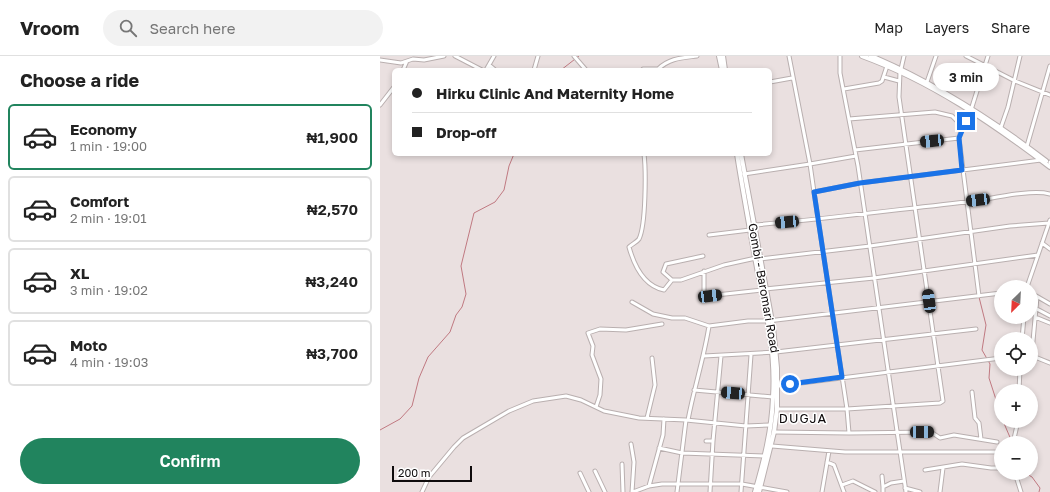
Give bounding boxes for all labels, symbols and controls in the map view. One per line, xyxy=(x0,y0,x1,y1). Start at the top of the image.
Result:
search box xyxy=(103,10,383,46)
text: Vroom xyxy=(20,16,79,39)
icon: search xyxy=(117,17,139,39)
text: Search here xyxy=(149,19,235,37)
text: Map xyxy=(874,19,903,36)
text: Layers xyxy=(925,19,969,36)
text: Share xyxy=(991,19,1030,36)
callout: 3 min xyxy=(933,63,999,91)
text: Choose a ride xyxy=(20,69,139,91)
text: 3 min xyxy=(949,69,983,85)
text: Hirku Clinic And Maternity Home xyxy=(436,84,674,102)
route end xyxy=(957,112,975,130)
icon: car xyxy=(22,119,58,155)
text: Economy xyxy=(70,120,137,138)
text: Drop-off xyxy=(436,123,496,141)
text: ₦1,900 xyxy=(306,128,358,146)
car xyxy=(919,134,945,148)
text: 1 min · 19:00 xyxy=(70,138,147,154)
icon: car xyxy=(22,191,58,227)
text: Comfort xyxy=(70,192,129,210)
car xyxy=(965,193,991,207)
text: ₦2,570 xyxy=(307,200,358,218)
text: 2 min · 19:01 xyxy=(70,210,147,226)
car xyxy=(775,215,799,229)
street label: Gombi - Baromari Road xyxy=(745,222,783,354)
icon: car xyxy=(22,263,58,299)
text: XL xyxy=(70,264,89,282)
text: ₦3,240 xyxy=(305,272,358,290)
north arrow xyxy=(994,280,1038,324)
map controls xyxy=(994,280,1038,480)
text: 3 min · 19:02 xyxy=(70,282,148,298)
car xyxy=(921,288,937,314)
car xyxy=(697,289,723,303)
button: locate xyxy=(994,332,1038,376)
icon: car xyxy=(22,335,58,371)
text: Moto xyxy=(70,336,107,354)
text: ₦3,700 xyxy=(306,344,358,362)
text: 4 min · 19:03 xyxy=(70,354,148,370)
route start xyxy=(781,375,799,393)
button: + xyxy=(994,384,1038,428)
car xyxy=(721,386,745,400)
district label: DUGJA xyxy=(779,410,827,426)
car xyxy=(910,426,934,438)
button: − xyxy=(994,436,1038,480)
button: Confirm xyxy=(20,438,360,484)
scale bar xyxy=(392,464,472,483)
text: 200 m xyxy=(398,466,431,479)

